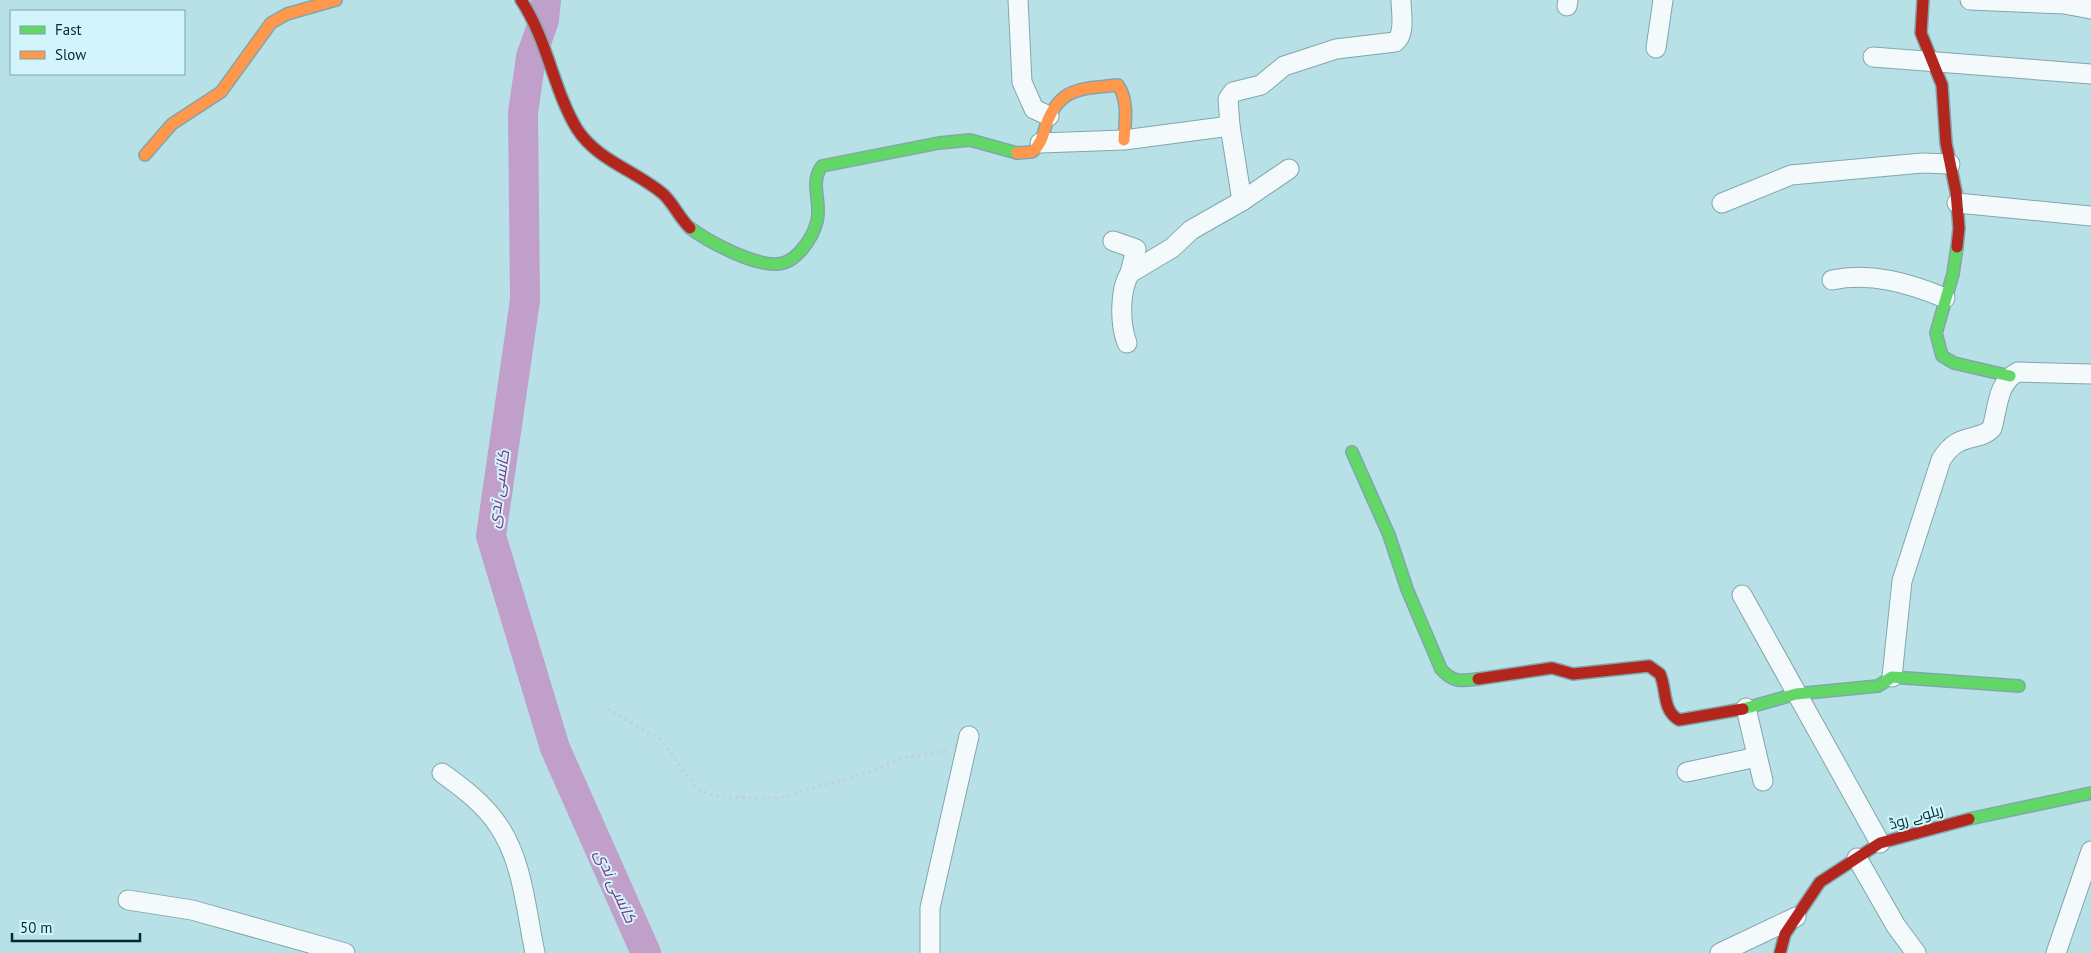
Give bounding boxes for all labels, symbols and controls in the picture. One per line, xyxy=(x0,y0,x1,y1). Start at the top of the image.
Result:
legend xyxy=(10,10,185,75)
text: Fast xyxy=(55,20,82,39)
text: Slow xyxy=(55,45,86,64)
water label: کانسی ندی xyxy=(483,449,513,529)
street label: ریلوے روڈ xyxy=(1887,800,1945,833)
water label: کانسی ندی xyxy=(591,846,641,926)
scale bar xyxy=(12,910,140,942)
text: 50 m xyxy=(20,918,53,937)

